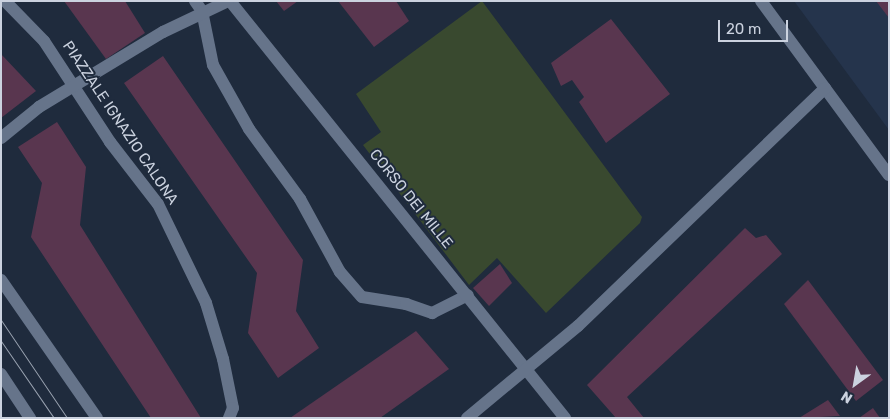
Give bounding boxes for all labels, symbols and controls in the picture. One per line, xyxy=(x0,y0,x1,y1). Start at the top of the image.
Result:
scale bar xyxy=(720,10,790,42)
text: 20 m xyxy=(726,20,761,38)
street label: PIAZZALE IGNAZIO CALONA xyxy=(58,38,182,208)
street label: CORSO DEI MILLE xyxy=(366,146,456,252)
north arrow xyxy=(830,359,880,409)
text: N xyxy=(838,387,856,407)

